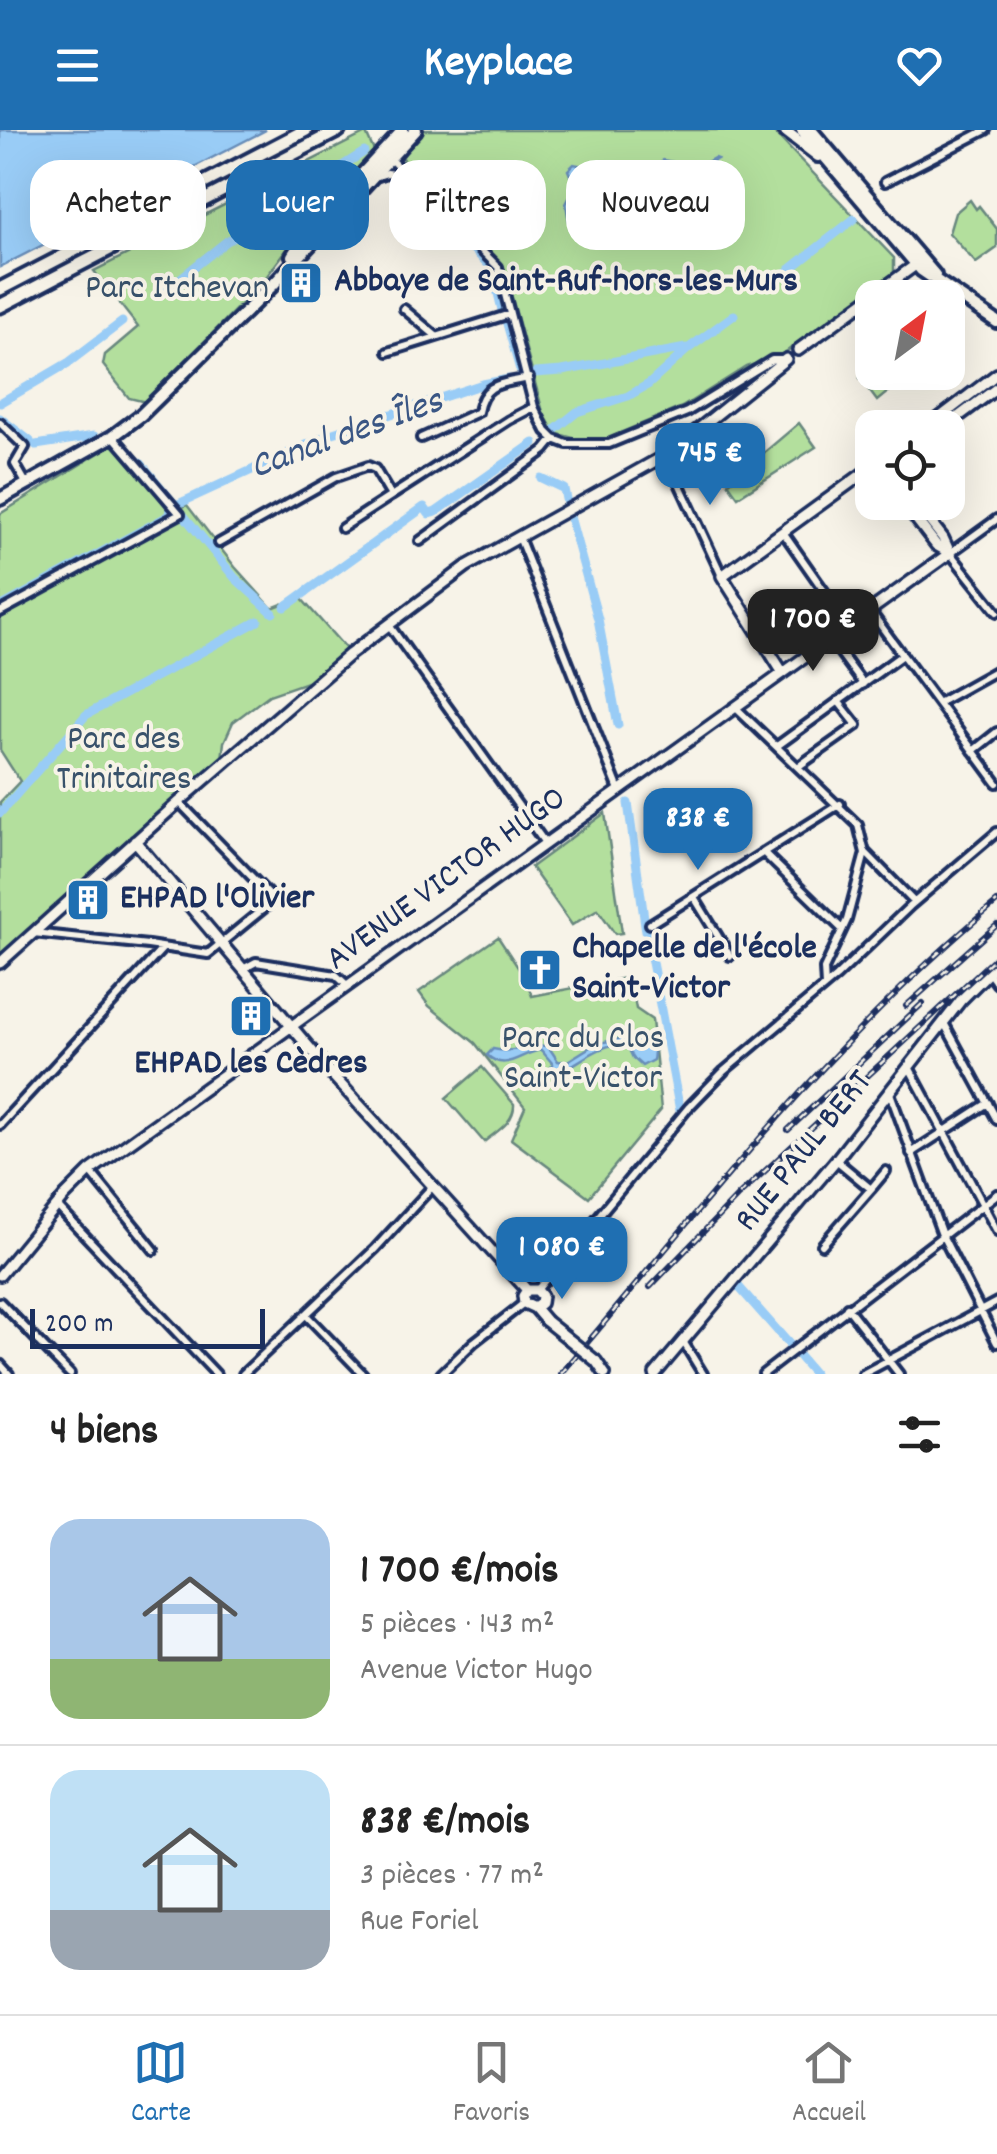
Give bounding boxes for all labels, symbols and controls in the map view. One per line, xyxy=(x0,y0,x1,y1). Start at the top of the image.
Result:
text: Keyplace xyxy=(424,33,573,97)
icon: menu xyxy=(50,38,105,93)
icon: heart xyxy=(892,38,947,93)
chip: Acheter xyxy=(30,160,206,250)
chip: Louer xyxy=(226,160,369,250)
chip: Filtres xyxy=(389,160,546,250)
chip: Nouveau xyxy=(566,160,745,250)
place label: Abbaye de Saint-Ruf-hors-les-Murs xyxy=(334,258,798,308)
building icon: Abbaye de Saint-Ruf-hors-les-Murs xyxy=(278,260,324,306)
park label: Parc Itchevan xyxy=(85,265,269,315)
north arrow xyxy=(855,280,965,390)
map controls xyxy=(855,280,965,520)
water label: Canal des Îles xyxy=(243,375,452,496)
button: locate xyxy=(855,410,965,520)
pin: 745 € xyxy=(640,423,780,508)
text: 745 € xyxy=(677,432,743,478)
pin: 1 700 € xyxy=(721,589,905,674)
text: 1 700 € xyxy=(770,598,856,644)
park label: Parc des Trinitaires xyxy=(57,716,191,806)
street label: AVENUE VICTOR HUGO xyxy=(316,776,578,984)
pin: 838 € xyxy=(628,788,768,873)
text: 838 € xyxy=(665,797,731,843)
place label: EHPAD l'Olivier xyxy=(120,875,315,925)
building icon: EHPAD l'Olivier xyxy=(65,877,111,923)
place label: Chapelle de l'école Saint-Victor xyxy=(572,925,817,1015)
church icon: Chapelle de l'école Saint-Victor xyxy=(517,947,563,993)
building icon: EHPAD les Cèdres xyxy=(228,993,274,1039)
park label: Parc du Clos Saint-Victor xyxy=(502,1015,664,1105)
place label: EHPAD les Cèdres xyxy=(134,1040,368,1090)
street label: RUE PAUL BERT xyxy=(724,1060,886,1244)
pin: 1 080 € xyxy=(470,1217,654,1302)
text: 1 080 € xyxy=(518,1226,606,1272)
scale bar xyxy=(30,1304,265,1348)
text: 200 m xyxy=(45,1306,113,1346)
text: 4 biens xyxy=(50,1404,159,1464)
icon: filters xyxy=(892,1407,947,1462)
text: 1 700 €/mois xyxy=(360,1543,559,1603)
icon: home xyxy=(130,1559,250,1679)
text: 5 pièces · 143 m² xyxy=(360,1603,554,1649)
text: Avenue Victor Hugo xyxy=(360,1649,593,1695)
text: 838 €/mois xyxy=(360,1794,530,1854)
icon: home xyxy=(130,1810,250,1930)
text: 3 pièces · 77 m² xyxy=(360,1854,544,1900)
text: Rue Foriel xyxy=(360,1900,479,1946)
tab: Carte xyxy=(131,2035,191,2135)
tab: Favoris xyxy=(453,2035,530,2135)
tab: Accueil xyxy=(792,2035,866,2135)

